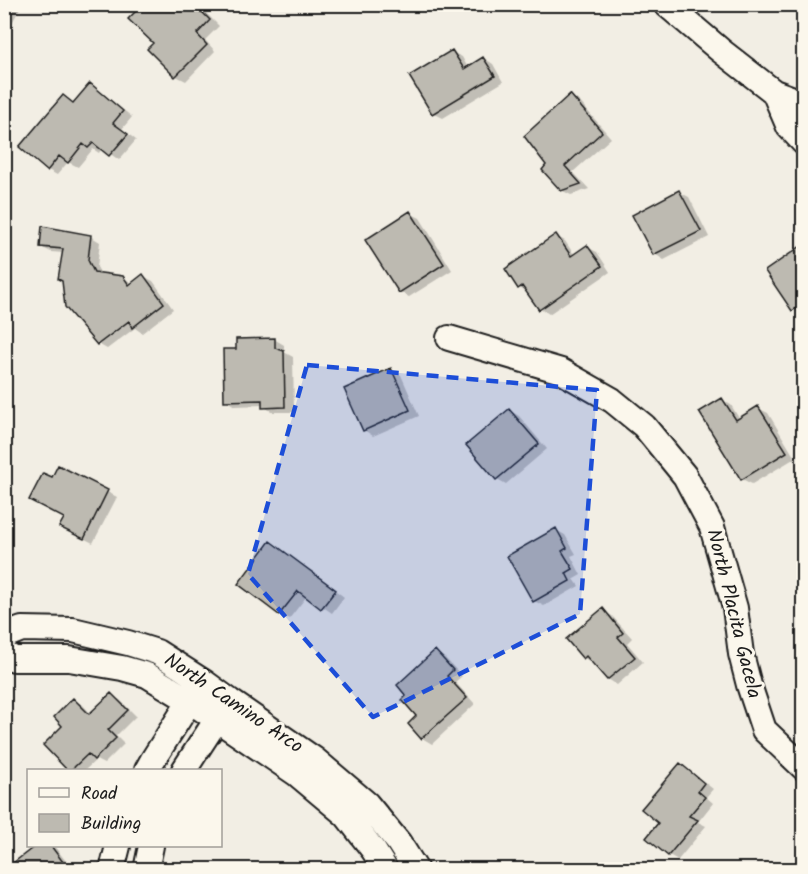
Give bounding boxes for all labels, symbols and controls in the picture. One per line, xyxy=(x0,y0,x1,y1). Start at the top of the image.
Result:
street label: North Placita Gacela xyxy=(696,526,770,702)
street label: North Camino Arco xyxy=(157,645,309,763)
legend xyxy=(27,769,222,847)
text: Road xyxy=(81,780,118,809)
text: Building xyxy=(81,810,141,839)

